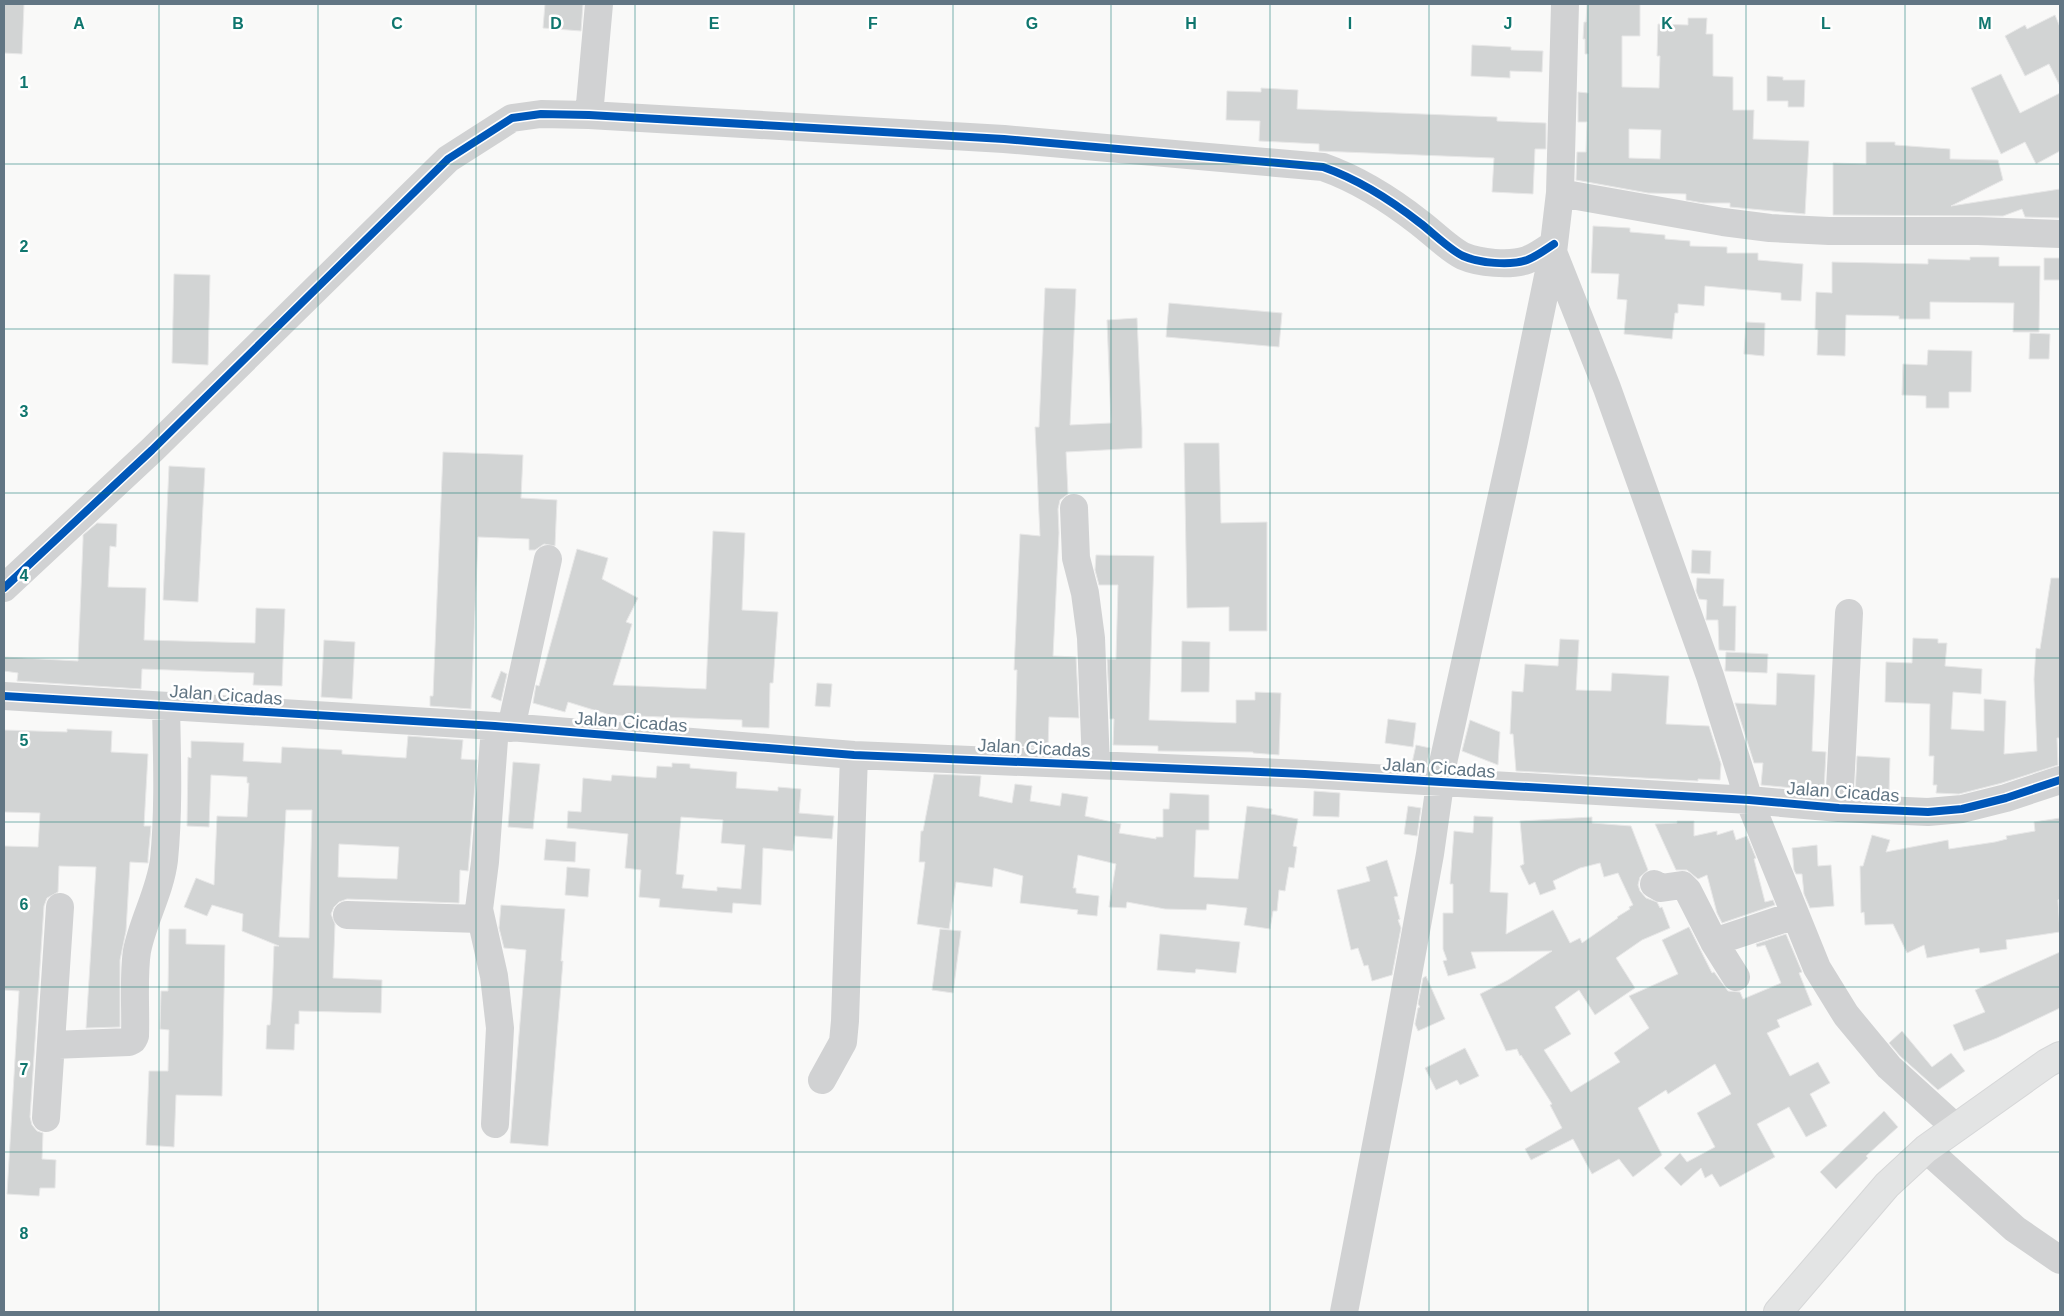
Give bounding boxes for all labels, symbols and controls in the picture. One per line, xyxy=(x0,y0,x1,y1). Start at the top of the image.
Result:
text: A xyxy=(73,15,85,32)
text: B xyxy=(232,15,244,32)
text: C xyxy=(391,15,403,32)
text: D xyxy=(550,15,562,32)
text: E xyxy=(709,15,720,32)
text: F xyxy=(868,15,878,32)
text: G xyxy=(1026,15,1038,32)
text: H xyxy=(1185,15,1197,32)
text: I xyxy=(1348,15,1352,32)
text: J xyxy=(1504,15,1512,32)
text: K xyxy=(1661,15,1673,32)
text: L xyxy=(1821,15,1831,32)
text: M xyxy=(1978,15,1992,32)
text: 1 xyxy=(20,74,29,91)
text: 2 xyxy=(20,238,29,255)
text: 3 xyxy=(20,403,29,420)
text: 4 xyxy=(20,567,29,584)
street label: Jalan Cicadas xyxy=(169,681,283,709)
street label: Jalan Cicadas xyxy=(574,708,688,736)
text: 5 xyxy=(20,732,29,749)
street label: Jalan Cicadas xyxy=(977,735,1091,761)
street label: Jalan Cicadas xyxy=(1382,754,1496,782)
street label: Jalan Cicadas xyxy=(1786,778,1900,806)
text: 6 xyxy=(20,896,29,913)
text: 7 xyxy=(20,1061,29,1078)
text: 8 xyxy=(20,1225,29,1242)

